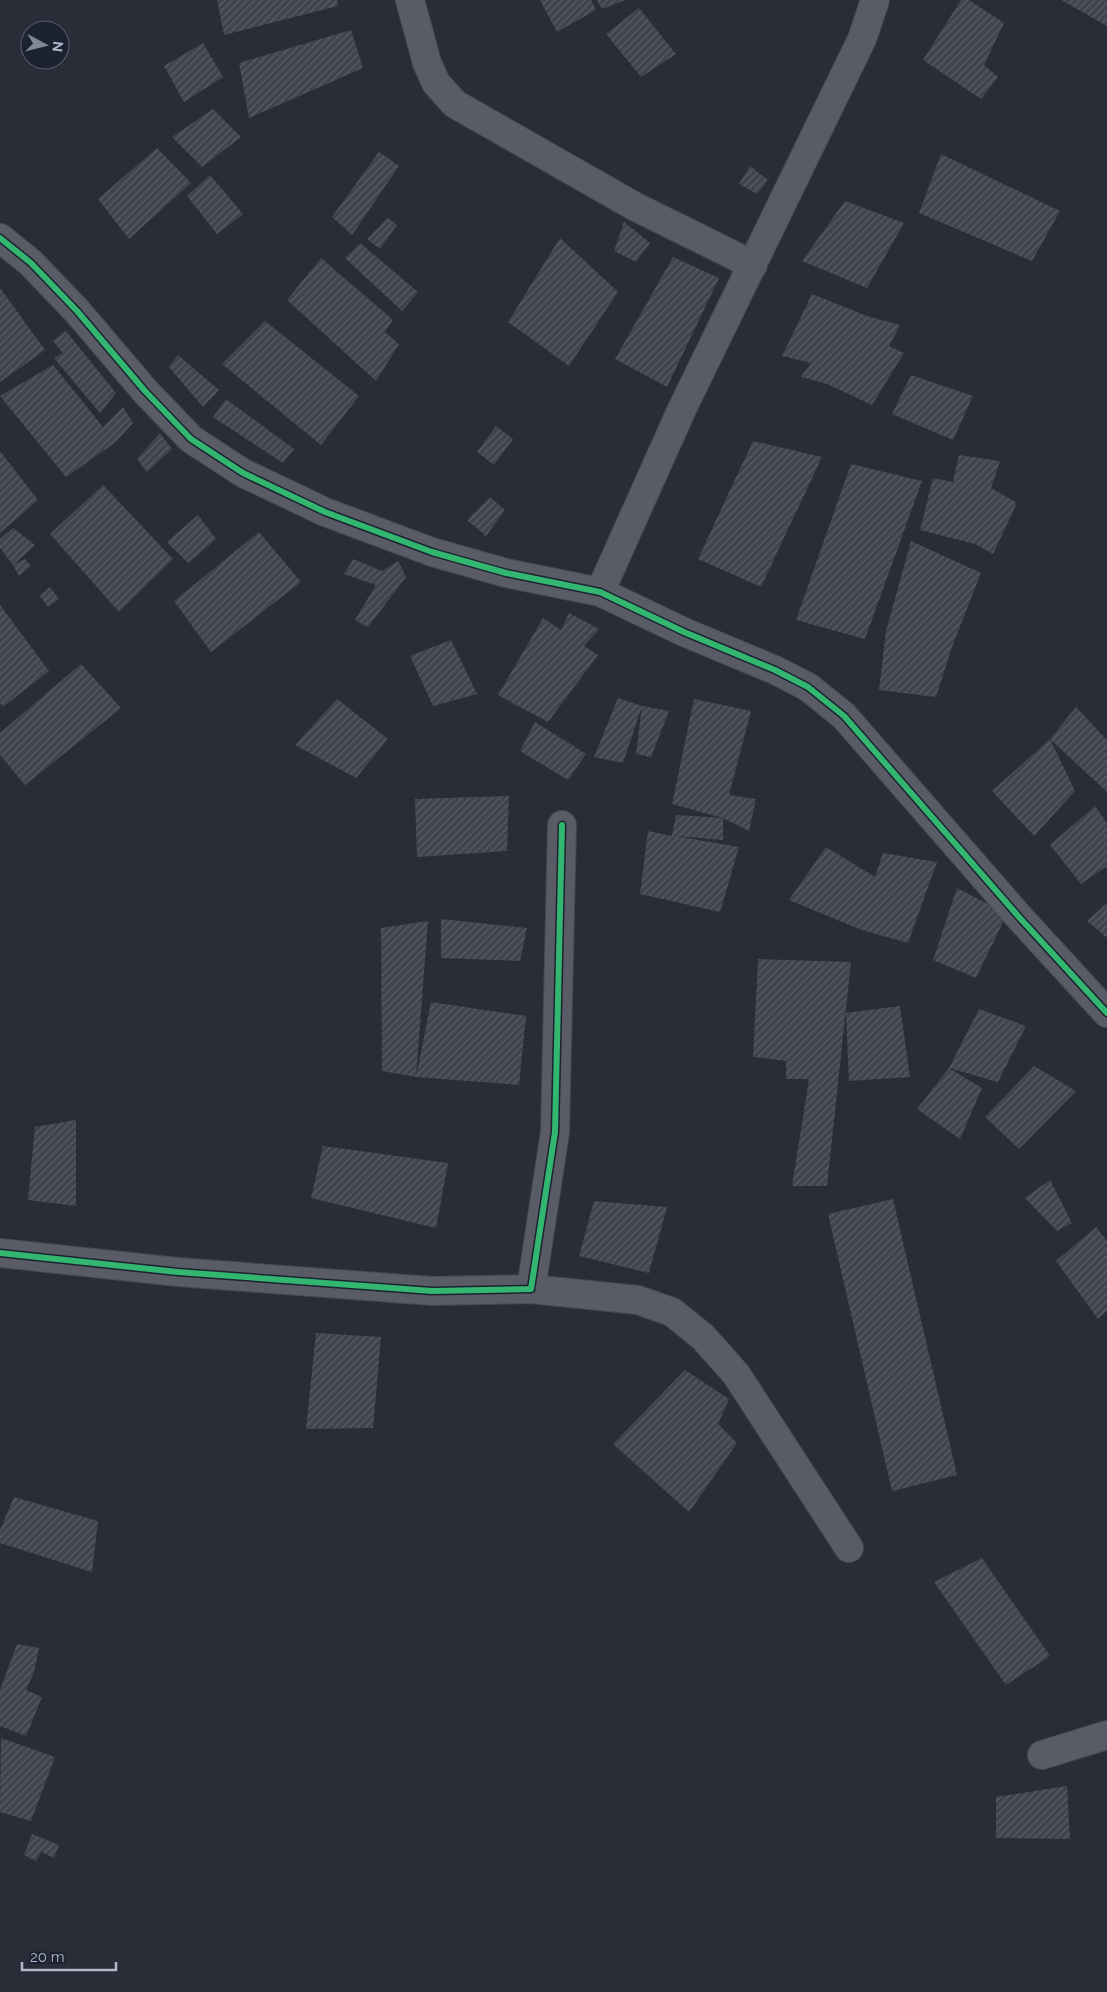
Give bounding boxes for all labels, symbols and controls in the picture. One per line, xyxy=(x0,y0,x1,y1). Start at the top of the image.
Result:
north arrow xyxy=(20,20,70,70)
text: N xyxy=(49,40,66,53)
scale bar xyxy=(22,1940,116,1972)
text: 20 m xyxy=(30,1948,65,1966)

